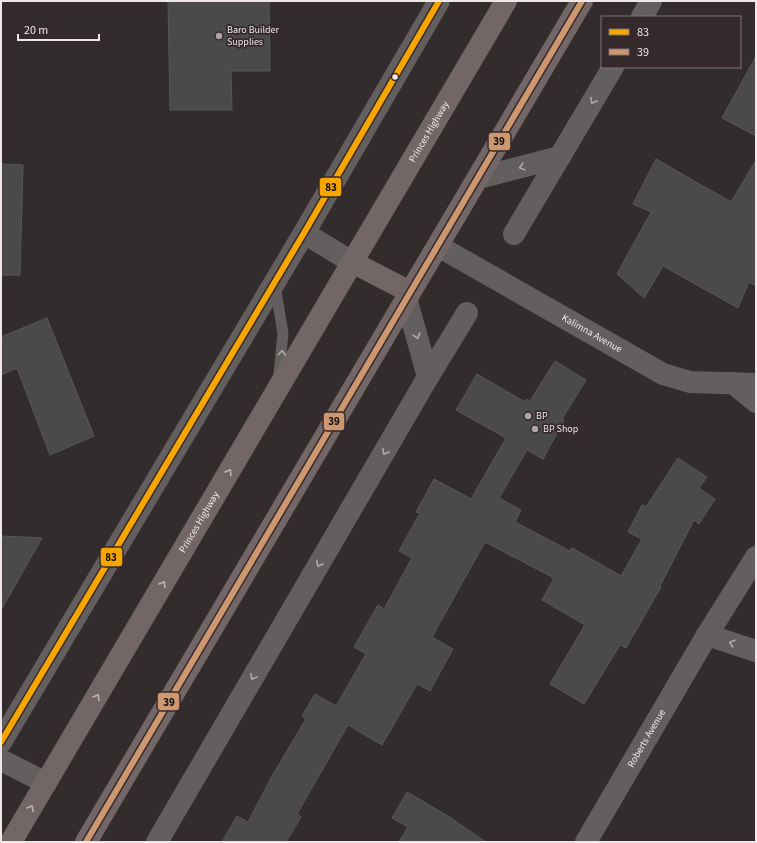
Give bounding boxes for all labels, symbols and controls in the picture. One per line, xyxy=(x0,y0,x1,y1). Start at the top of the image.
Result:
scale bar xyxy=(18,16,99,42)
legend xyxy=(601,16,741,68)
text: 20 m xyxy=(24,22,48,39)
place label: Baro Builder Supplies xyxy=(227,23,280,49)
text: 83 xyxy=(637,24,649,41)
marker: Baro Builder Supplies xyxy=(214,31,224,41)
text: 39 xyxy=(637,44,649,61)
unlabelled marker xyxy=(390,72,400,82)
one-way arrow xyxy=(590,97,597,104)
street label: Princes Highway xyxy=(405,98,453,165)
line badge: 39 xyxy=(488,132,511,151)
text: 39 xyxy=(493,134,505,149)
one-way arrow xyxy=(519,162,525,170)
line badge: 83 xyxy=(319,177,342,197)
text: 83 xyxy=(325,180,337,195)
street label: Kalimna Avenue xyxy=(559,311,625,356)
one-way arrow xyxy=(412,332,421,339)
one-way arrow xyxy=(277,350,286,356)
place label: BP xyxy=(536,409,548,423)
marker: BP xyxy=(523,411,533,421)
line badge: 39 xyxy=(323,412,345,431)
text: 39 xyxy=(328,414,340,429)
place label: BP Shop xyxy=(543,422,579,436)
marker: BP Shop xyxy=(530,424,540,434)
one-way arrow xyxy=(382,448,389,455)
one-way arrow xyxy=(224,469,231,477)
street label: Princes Highway xyxy=(176,489,223,556)
line badge: 83 xyxy=(100,547,123,567)
text: 83 xyxy=(105,550,117,565)
one-way arrow xyxy=(316,560,324,567)
one-way arrow xyxy=(158,581,165,589)
one-way arrow xyxy=(728,639,735,648)
one-way arrow xyxy=(251,673,258,680)
line badge: 39 xyxy=(157,692,180,711)
one-way arrow xyxy=(92,693,99,701)
text: 39 xyxy=(163,695,175,710)
street label: Roberts Avenue xyxy=(624,707,669,770)
one-way arrow xyxy=(26,805,33,812)

